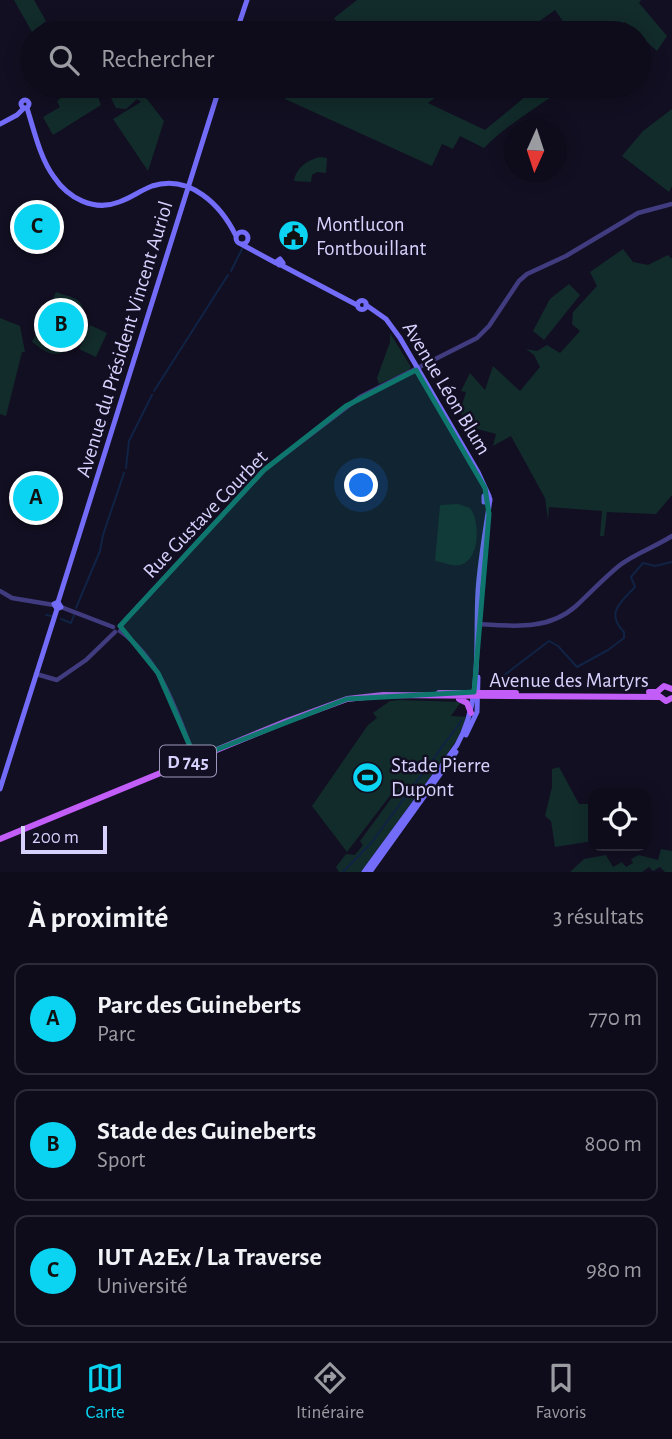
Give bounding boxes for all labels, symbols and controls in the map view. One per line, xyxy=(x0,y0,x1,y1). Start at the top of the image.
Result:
search box xyxy=(21,21,651,98)
icon: search xyxy=(45,41,83,79)
text: Rechercher xyxy=(101,46,214,72)
north arrow xyxy=(504,119,567,182)
street label: Avenue du Président Vincent Auriol xyxy=(72,199,177,480)
pin: C xyxy=(14,201,60,253)
place label: Montlucon Fontbouillant xyxy=(316,214,427,259)
public building icon: Montlucon Fontbouillant xyxy=(276,219,310,253)
pin: B xyxy=(38,299,84,351)
street label: Avenue Léon Blum xyxy=(399,318,494,458)
street label: Rue Gustave Courbet xyxy=(139,446,272,582)
your location xyxy=(344,468,378,502)
pin: A xyxy=(13,472,59,524)
street label: Avenue des Martyrs xyxy=(489,670,649,691)
road number: D 745 xyxy=(160,746,216,776)
place label: Stade Pierre Dupont xyxy=(391,755,490,800)
sports icon: Stade Pierre Dupont xyxy=(351,760,385,794)
map controls xyxy=(588,788,651,851)
button: locate xyxy=(588,788,651,851)
scale bar xyxy=(21,823,107,855)
text: 200 m xyxy=(32,828,79,847)
text: À proximité xyxy=(28,903,168,933)
text: 3 résultats xyxy=(553,906,644,929)
text: Parc des Guineberts xyxy=(97,992,301,1018)
text: A xyxy=(46,1007,60,1030)
text: 770 m xyxy=(588,1007,642,1030)
text: Parc xyxy=(97,1023,135,1046)
text: Stade des Guineberts xyxy=(97,1118,316,1144)
text: B xyxy=(46,1133,60,1156)
text: 800 m xyxy=(585,1133,642,1156)
text: Sport xyxy=(97,1149,145,1172)
text: IUT A2Ex / La Traverse xyxy=(97,1244,322,1270)
text: C xyxy=(47,1259,59,1282)
text: 980 m xyxy=(586,1259,642,1282)
text: Université xyxy=(97,1275,187,1298)
tab: Carte xyxy=(86,1359,125,1424)
tab: Itinéraire xyxy=(296,1359,364,1424)
tab: Favoris xyxy=(535,1359,586,1424)

